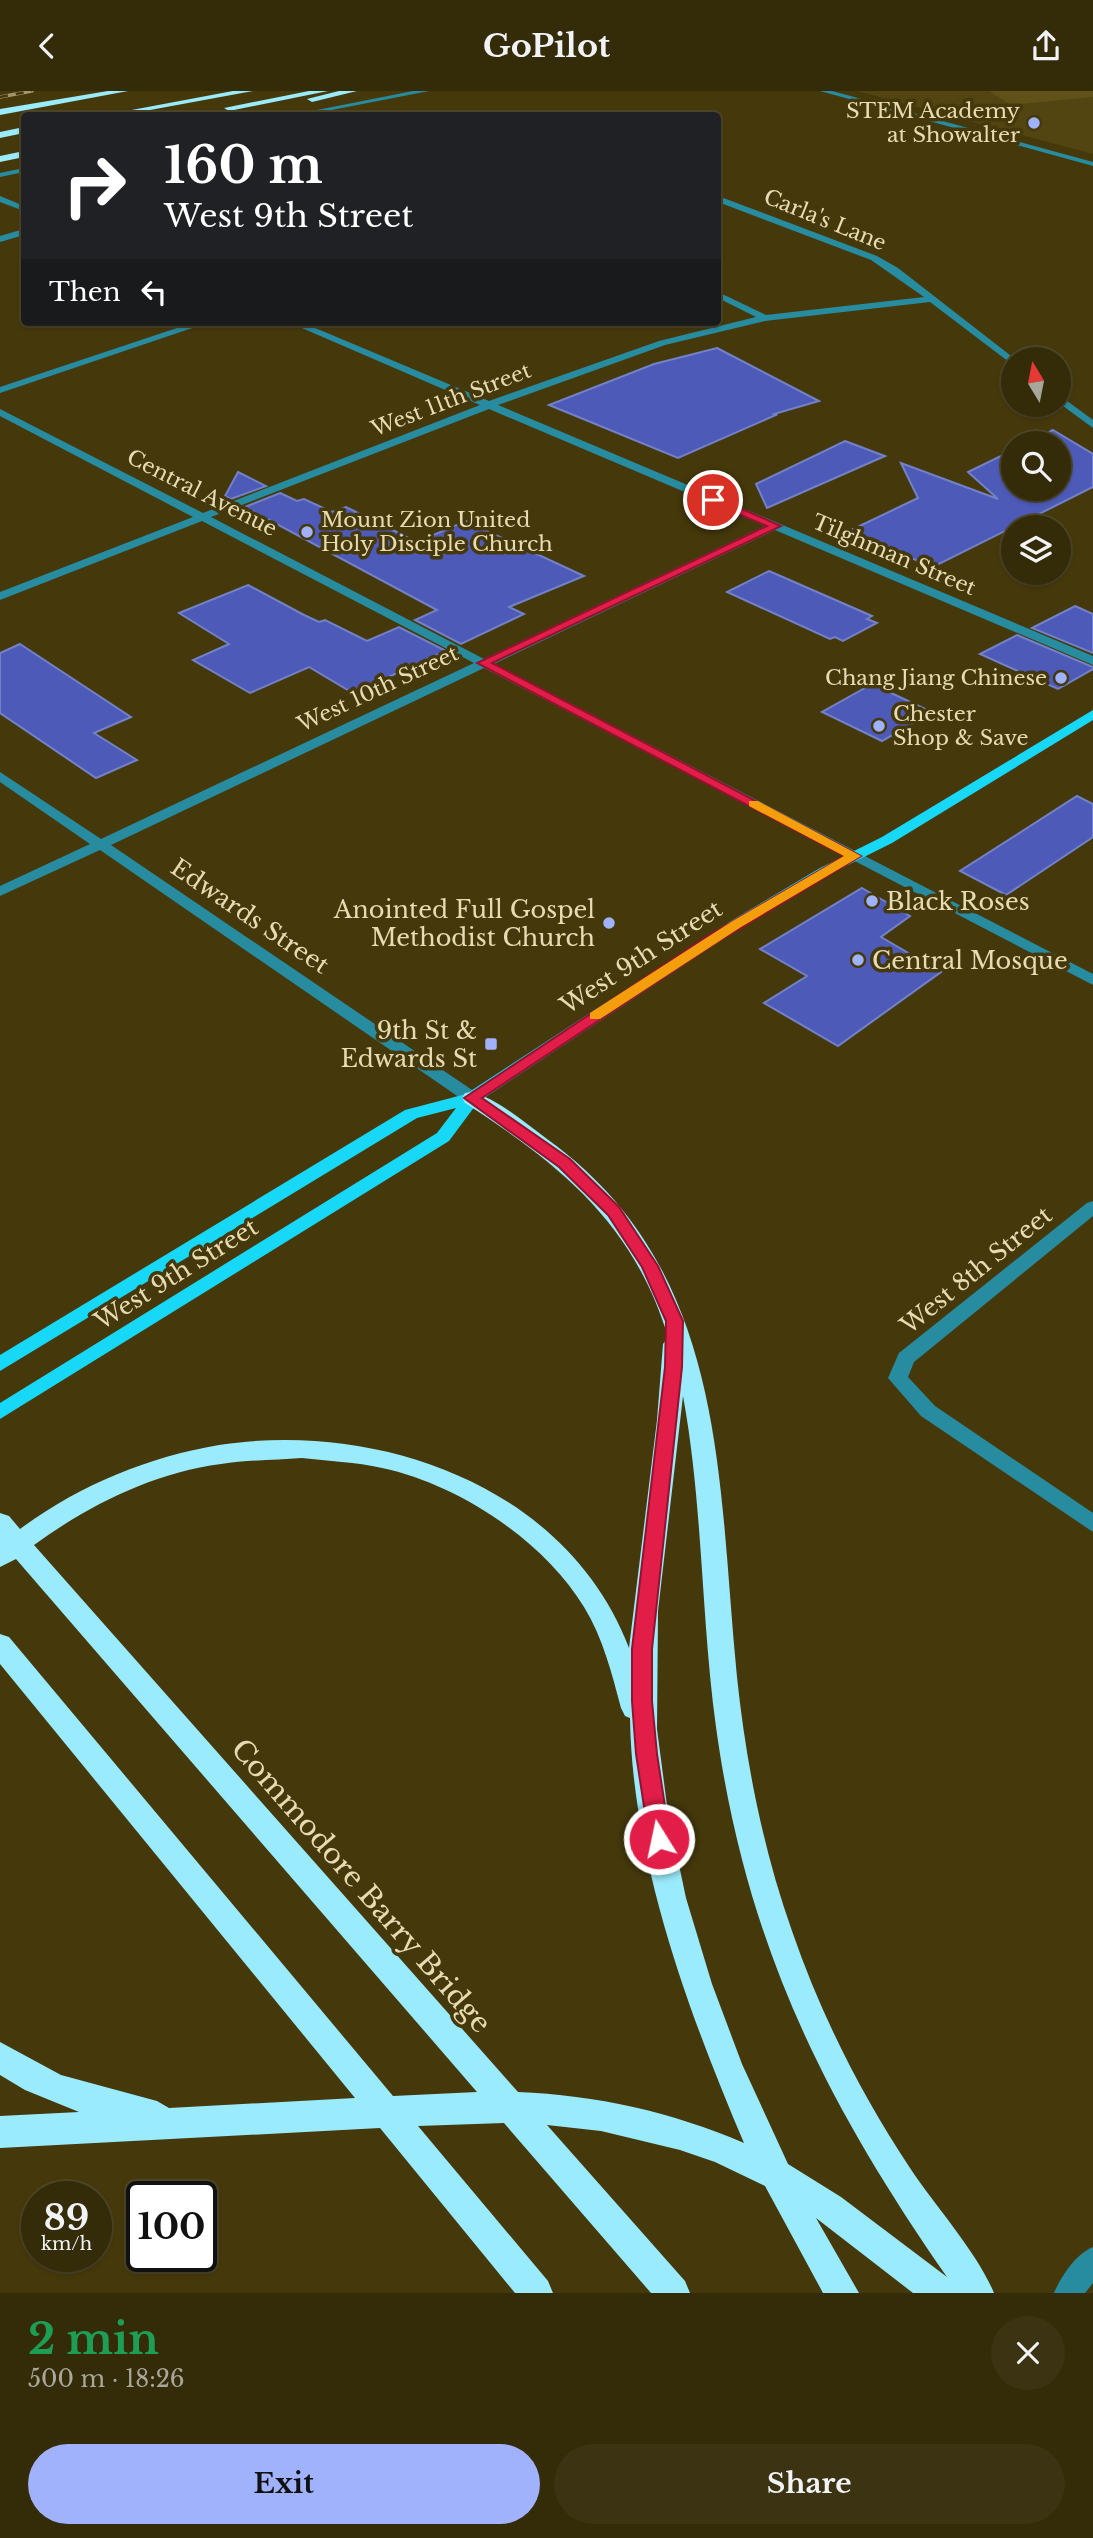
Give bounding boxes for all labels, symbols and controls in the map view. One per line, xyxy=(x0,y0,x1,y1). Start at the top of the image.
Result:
text: GoPilot xyxy=(483,26,610,66)
icon: back xyxy=(28,27,66,65)
icon: share xyxy=(1027,27,1065,65)
place label: STEM Academy at Showalter xyxy=(846,98,1021,148)
marker: STEM Academy at Showalter xyxy=(1026,115,1042,131)
text: 160 m xyxy=(164,135,323,196)
icon: right xyxy=(49,140,140,231)
street label: Carla's Lane xyxy=(760,184,890,256)
text: West 9th Street xyxy=(164,196,413,236)
icon: left xyxy=(135,273,173,311)
text: Then xyxy=(49,276,121,308)
north arrow xyxy=(1001,347,1071,417)
map controls xyxy=(1001,347,1071,585)
street label: West 11th Street xyxy=(367,358,535,443)
button: search xyxy=(1001,431,1071,501)
street label: Central Avenue xyxy=(123,444,281,542)
pin xyxy=(683,470,743,530)
icon: arrive xyxy=(694,481,732,519)
place label: Mount Zion United Holy Disciple Church xyxy=(321,507,553,557)
street label: Tilghman Street xyxy=(808,509,980,601)
button: layers xyxy=(1001,515,1071,585)
marker: Mount Zion United Holy Disciple Church xyxy=(299,524,315,540)
street label: West 10th Street xyxy=(292,640,463,738)
place label: Chang Jiang Chinese xyxy=(825,665,1047,691)
marker: Chang Jiang Chinese xyxy=(1053,670,1069,686)
place label: Chester Shop & Save xyxy=(893,701,1029,751)
marker: Chester Shop & Save xyxy=(871,718,887,734)
street label: Edwards Street xyxy=(165,852,335,980)
place label: Black Roses xyxy=(886,887,1030,916)
marker: Black Roses xyxy=(864,893,880,909)
street label: West 9th Street xyxy=(554,894,727,1021)
place label: Anointed Full Gospel Methodist Church xyxy=(333,895,595,952)
marker: Anointed Full Gospel Methodist Church xyxy=(601,915,617,931)
place label: Central Mosque xyxy=(872,946,1068,975)
marker: Central Mosque xyxy=(850,952,866,968)
place label: 9th St & Edwards St xyxy=(340,1016,477,1073)
marker: 9th St & Edwards St xyxy=(483,1036,499,1052)
street label: West 8th Street xyxy=(894,1200,1057,1340)
street label: West 9th Street xyxy=(88,1212,263,1336)
street label: Commodore Barry Bridge xyxy=(224,1732,498,2040)
position arrow xyxy=(622,1802,696,1876)
speed limit sign: 100 xyxy=(126,2181,217,2272)
text: 89 xyxy=(44,2196,89,2239)
text: km/h xyxy=(41,2233,92,2255)
text: 2 min xyxy=(28,2313,159,2365)
button: close xyxy=(991,2316,1065,2390)
text: 500 m · 18:26 xyxy=(28,2365,185,2393)
button: Exit xyxy=(28,2444,540,2524)
button: Share xyxy=(554,2444,1065,2524)

